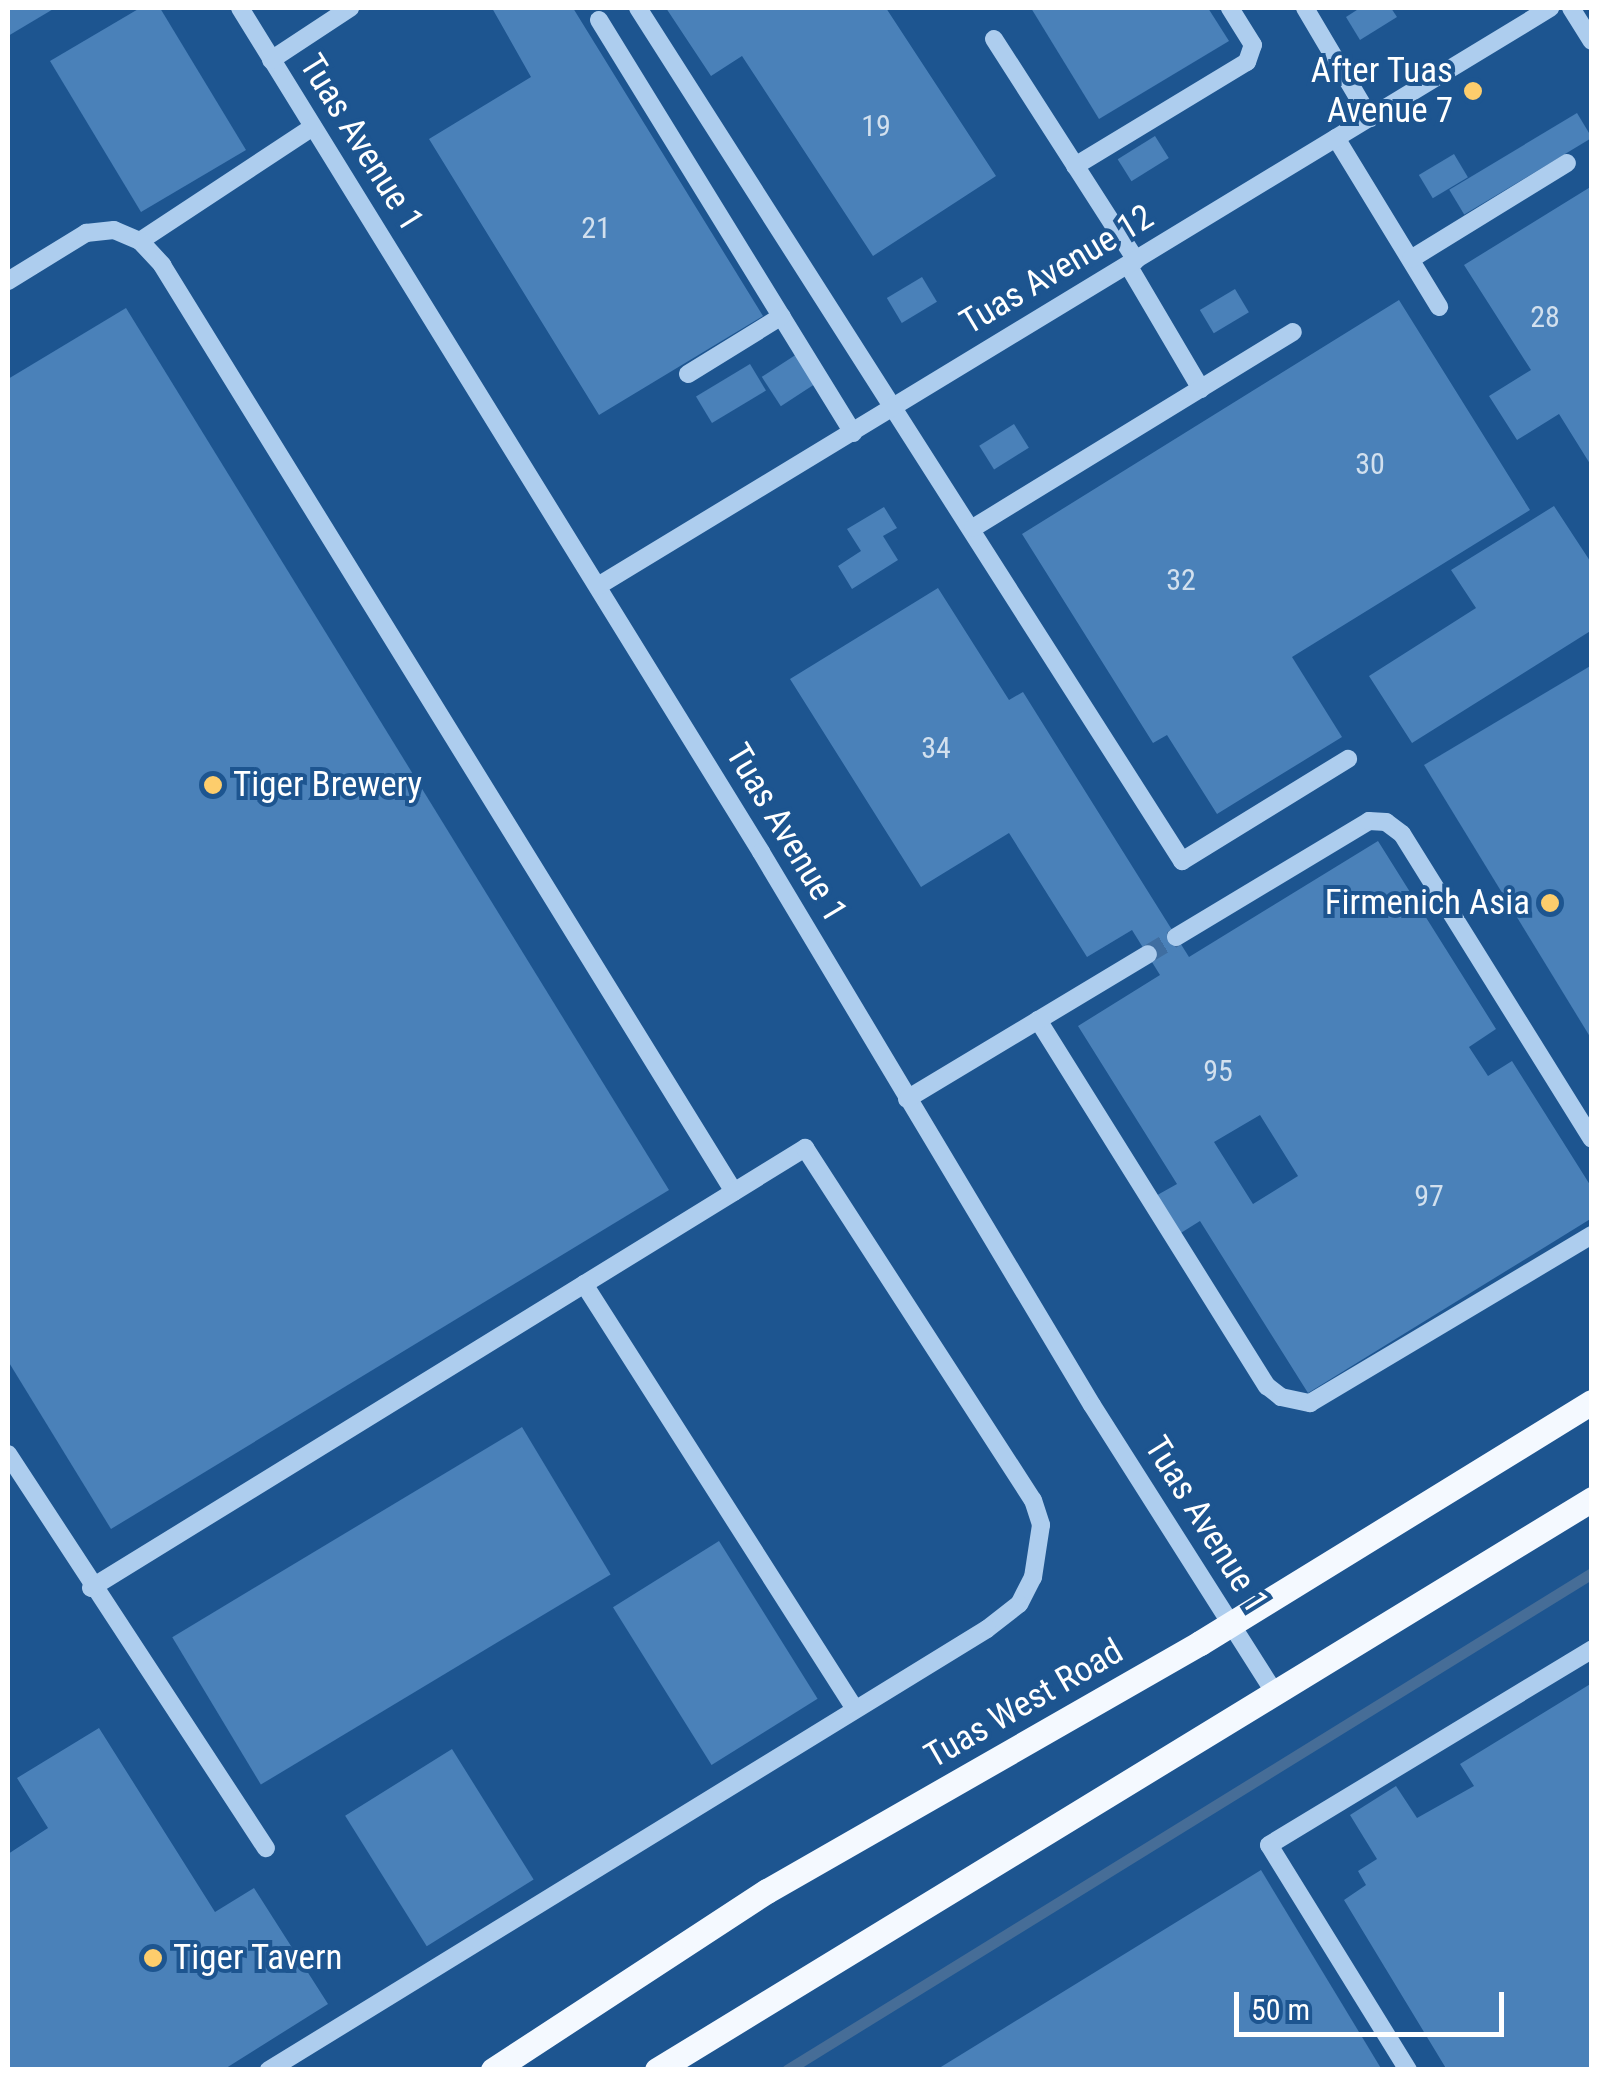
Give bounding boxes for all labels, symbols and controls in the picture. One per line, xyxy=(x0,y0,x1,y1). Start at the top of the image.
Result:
street label: Tuas Avenue 1 xyxy=(290,47,432,239)
place label: After Tuas Avenue 7 xyxy=(1310,50,1453,132)
marker: After Tuas Avenue 7 xyxy=(1462,80,1484,102)
house number: 19 xyxy=(861,108,891,144)
street label: Tuas Avenue 12 xyxy=(953,196,1161,344)
house number: 21 xyxy=(581,210,611,246)
house number: 28 xyxy=(1530,299,1560,335)
house number: 30 xyxy=(1355,446,1385,482)
house number: 32 xyxy=(1166,562,1196,598)
house number: 34 xyxy=(921,730,951,766)
street label: Tuas Avenue 1 xyxy=(716,736,856,930)
place label: Tiger Brewery xyxy=(233,764,422,806)
marker: Tiger Brewery xyxy=(202,774,224,796)
place label: Firmenich Asia xyxy=(1325,882,1530,924)
marker: Firmenich Asia xyxy=(1539,892,1561,914)
house number: 95 xyxy=(1203,1053,1233,1089)
house number: 97 xyxy=(1414,1178,1444,1214)
street label: Tuas Avenue 1 xyxy=(1135,1429,1277,1621)
street label: Tuas West Road xyxy=(918,1630,1130,1778)
place label: Tiger Tavern xyxy=(173,1937,343,1979)
marker: Tiger Tavern xyxy=(142,1947,164,1969)
scale bar xyxy=(1239,1972,1509,2034)
text: 50 m xyxy=(1251,1992,1310,2027)

